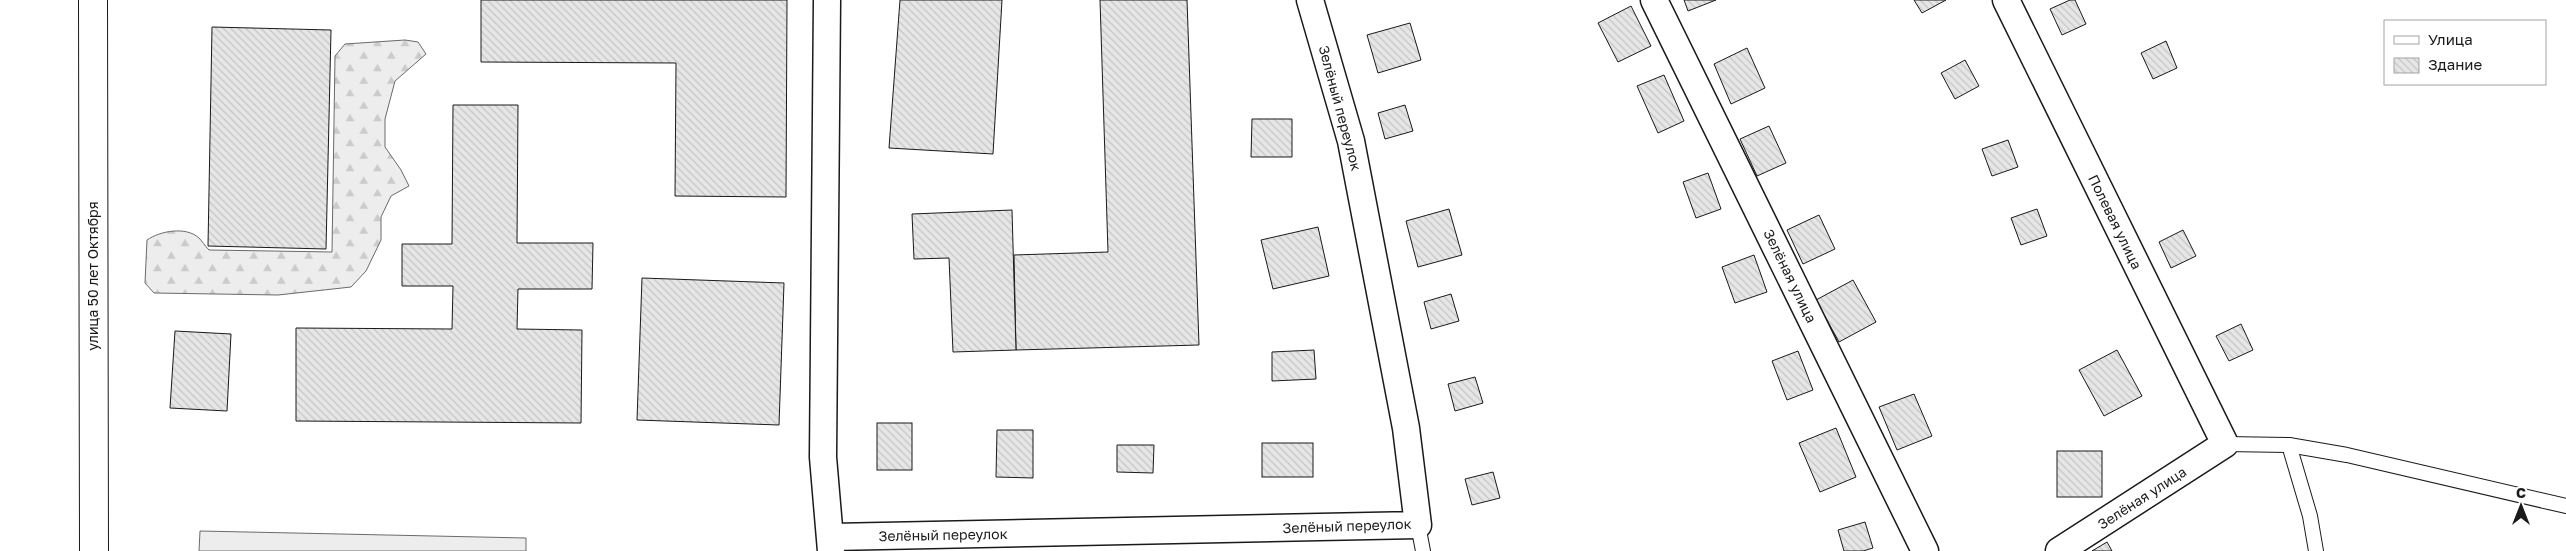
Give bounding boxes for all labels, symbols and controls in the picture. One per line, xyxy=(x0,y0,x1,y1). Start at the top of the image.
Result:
legend xyxy=(2384,20,2546,85)
text: Улица xyxy=(2428,30,2473,48)
street label: Зелёный переулок xyxy=(1316,43,1365,172)
text: Здание xyxy=(2428,55,2482,73)
street label: Полевая улица xyxy=(2085,172,2146,272)
street label: улица 50 лет Октября xyxy=(84,201,101,351)
street label: Зелёная улица xyxy=(1760,226,1820,325)
street label: Зелёная улица xyxy=(2094,463,2189,533)
north arrow xyxy=(2496,481,2546,531)
text: С xyxy=(2516,484,2526,501)
street label: Зелёный переулок xyxy=(1282,515,1412,536)
street label: Зелёный переулок xyxy=(878,525,1008,544)

